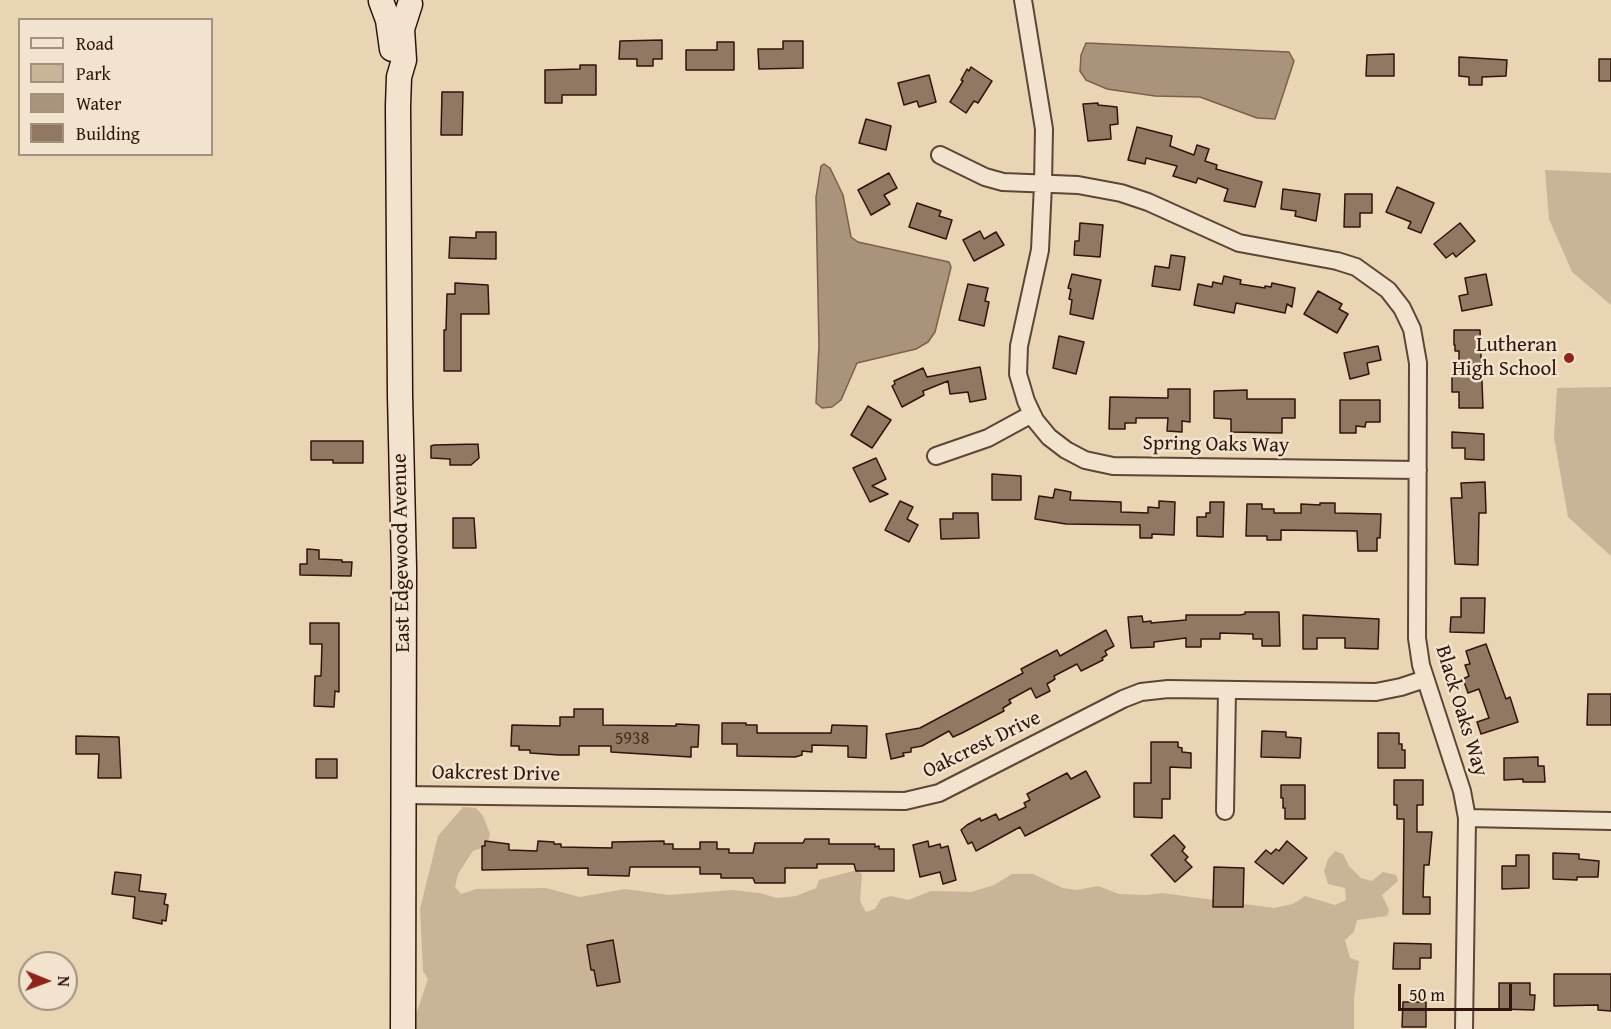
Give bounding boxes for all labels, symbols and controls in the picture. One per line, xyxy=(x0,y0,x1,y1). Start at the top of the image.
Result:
legend xyxy=(18,18,213,156)
text: Road xyxy=(76,30,114,57)
text: Park xyxy=(76,60,111,87)
text: Water xyxy=(76,90,121,117)
text: Building xyxy=(76,120,140,147)
place label: Lutheran High School xyxy=(1452,333,1557,383)
marker: Lutheran High School xyxy=(1562,351,1576,365)
street label: Spring Oaks Way xyxy=(1142,431,1290,459)
street label: East Edgewood Avenue xyxy=(388,453,416,653)
street label: Black Oaks Way xyxy=(1429,642,1493,780)
street label: Oakcrest Drive xyxy=(919,706,1045,784)
house number: 5938 xyxy=(615,728,649,750)
street label: Oakcrest Drive xyxy=(432,760,560,788)
north arrow xyxy=(18,951,78,1011)
scale bar xyxy=(1401,972,1515,1010)
text: N xyxy=(52,976,76,987)
text: 50 m xyxy=(1409,981,1445,1008)

